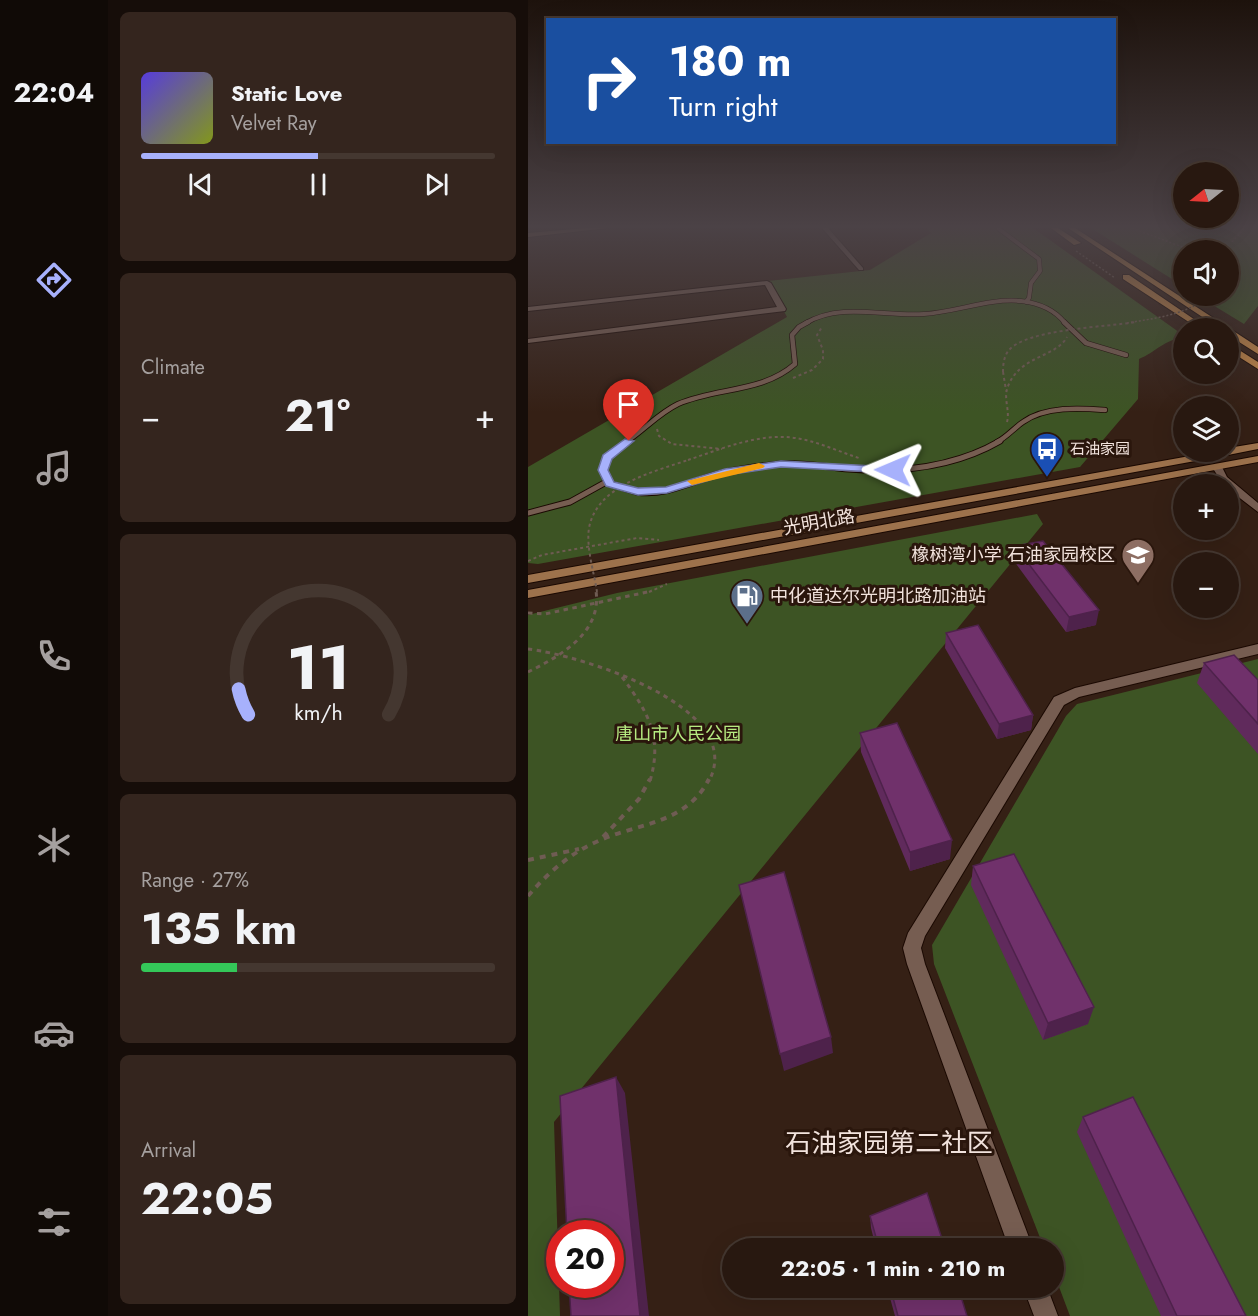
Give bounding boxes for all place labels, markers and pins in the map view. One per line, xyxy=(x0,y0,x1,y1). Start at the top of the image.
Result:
pin xyxy=(603,379,654,441)
bus stop icon: 石油家园 xyxy=(1029,431,1065,478)
place label: 石油家园 xyxy=(1070,438,1130,460)
school or university icon: 橡树湾小学 石油家园校区 xyxy=(1120,537,1156,584)
place label: 橡树湾小学 石油家园校区 xyxy=(912,542,1115,568)
fuel station icon: 中化道达尔光明北路加油站 xyxy=(729,578,765,625)
place label: 中化道达尔光明北路加油站 xyxy=(770,583,986,609)

